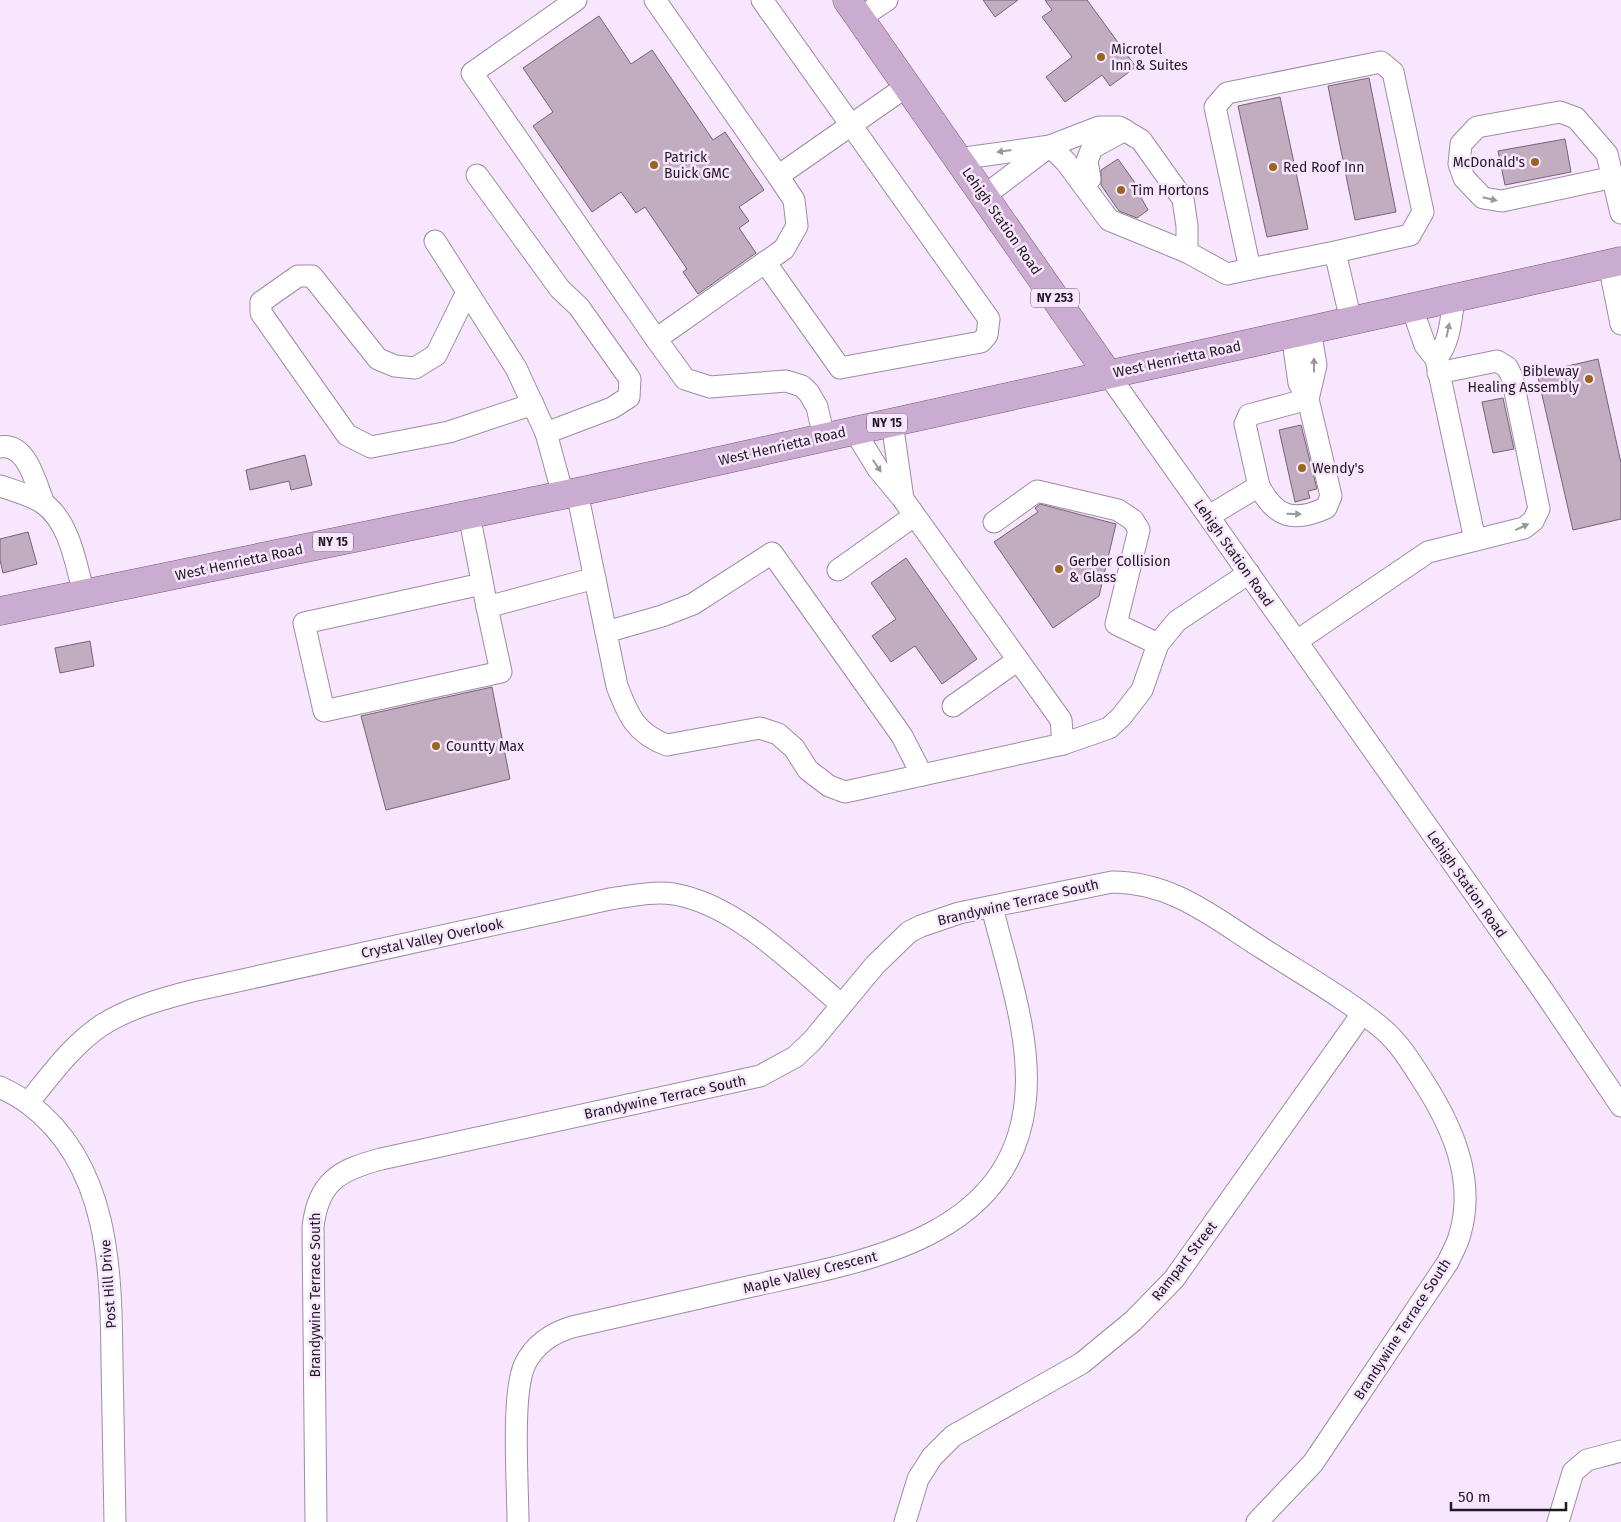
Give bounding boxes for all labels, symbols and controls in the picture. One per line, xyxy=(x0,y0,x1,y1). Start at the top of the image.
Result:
place label: Microtel Inn & Suites xyxy=(1111,41,1188,74)
marker: Microtel Inn & Suites xyxy=(1095,51,1107,63)
one-way arrow xyxy=(996,148,1012,156)
place label: Patrick Buick GMC xyxy=(664,149,730,182)
place label: McDonald's xyxy=(1453,154,1525,171)
marker: McDonald's xyxy=(1529,156,1541,168)
marker: Patrick Buick GMC xyxy=(648,159,660,171)
place label: Red Roof Inn xyxy=(1283,159,1365,176)
marker: Red Roof Inn xyxy=(1267,161,1279,173)
street label: Lehigh Station Road xyxy=(958,164,1045,278)
place label: Tim Hortons xyxy=(1131,182,1209,199)
marker: Tim Hortons xyxy=(1115,184,1127,196)
one-way arrow xyxy=(1482,195,1498,203)
road number: NY 253 xyxy=(1031,288,1079,308)
one-way arrow xyxy=(1445,322,1453,338)
street label: West Henrietta Road xyxy=(1112,338,1243,381)
one-way arrow xyxy=(1310,356,1318,372)
place label: Bibleway Healing Assembly xyxy=(1468,363,1579,396)
marker: Bibleway Healing Assembly xyxy=(1583,373,1595,385)
road number: NY 15 xyxy=(867,413,907,432)
street label: West Henrietta Road xyxy=(717,424,848,469)
one-way arrow xyxy=(872,459,881,473)
place label: Wendy's xyxy=(1312,460,1364,477)
marker: Wendy's xyxy=(1296,462,1308,474)
street label: Lehigh Station Road xyxy=(1190,496,1277,610)
one-way arrow xyxy=(1286,511,1302,519)
one-way arrow xyxy=(1515,523,1529,531)
road number: NY 15 xyxy=(313,532,353,552)
street label: West Henrietta Road xyxy=(174,541,305,584)
place label: Gerber Collision & Glass xyxy=(1069,553,1171,586)
marker: Gerber Collision & Glass xyxy=(1053,563,1065,575)
place label: Countty Max xyxy=(446,738,524,755)
marker: Countty Max xyxy=(430,740,442,752)
street label: Lehigh Station Road xyxy=(1423,827,1510,941)
street label: Brandywine Terrace South xyxy=(936,876,1100,929)
street label: Crystal Valley Overlook xyxy=(360,915,505,962)
street label: Brandywine Terrace South xyxy=(583,1072,748,1123)
street label: Brandywine Terrace South xyxy=(307,1212,324,1378)
street label: Rampart Street xyxy=(1148,1218,1221,1304)
street label: Post Hill Drive xyxy=(97,1239,120,1329)
street label: Maple Valley Crescent xyxy=(741,1247,880,1297)
street label: Brandywine Terrace South xyxy=(1350,1255,1454,1403)
scale bar xyxy=(1451,1480,1566,1512)
text: 50 m xyxy=(1458,1488,1491,1506)

